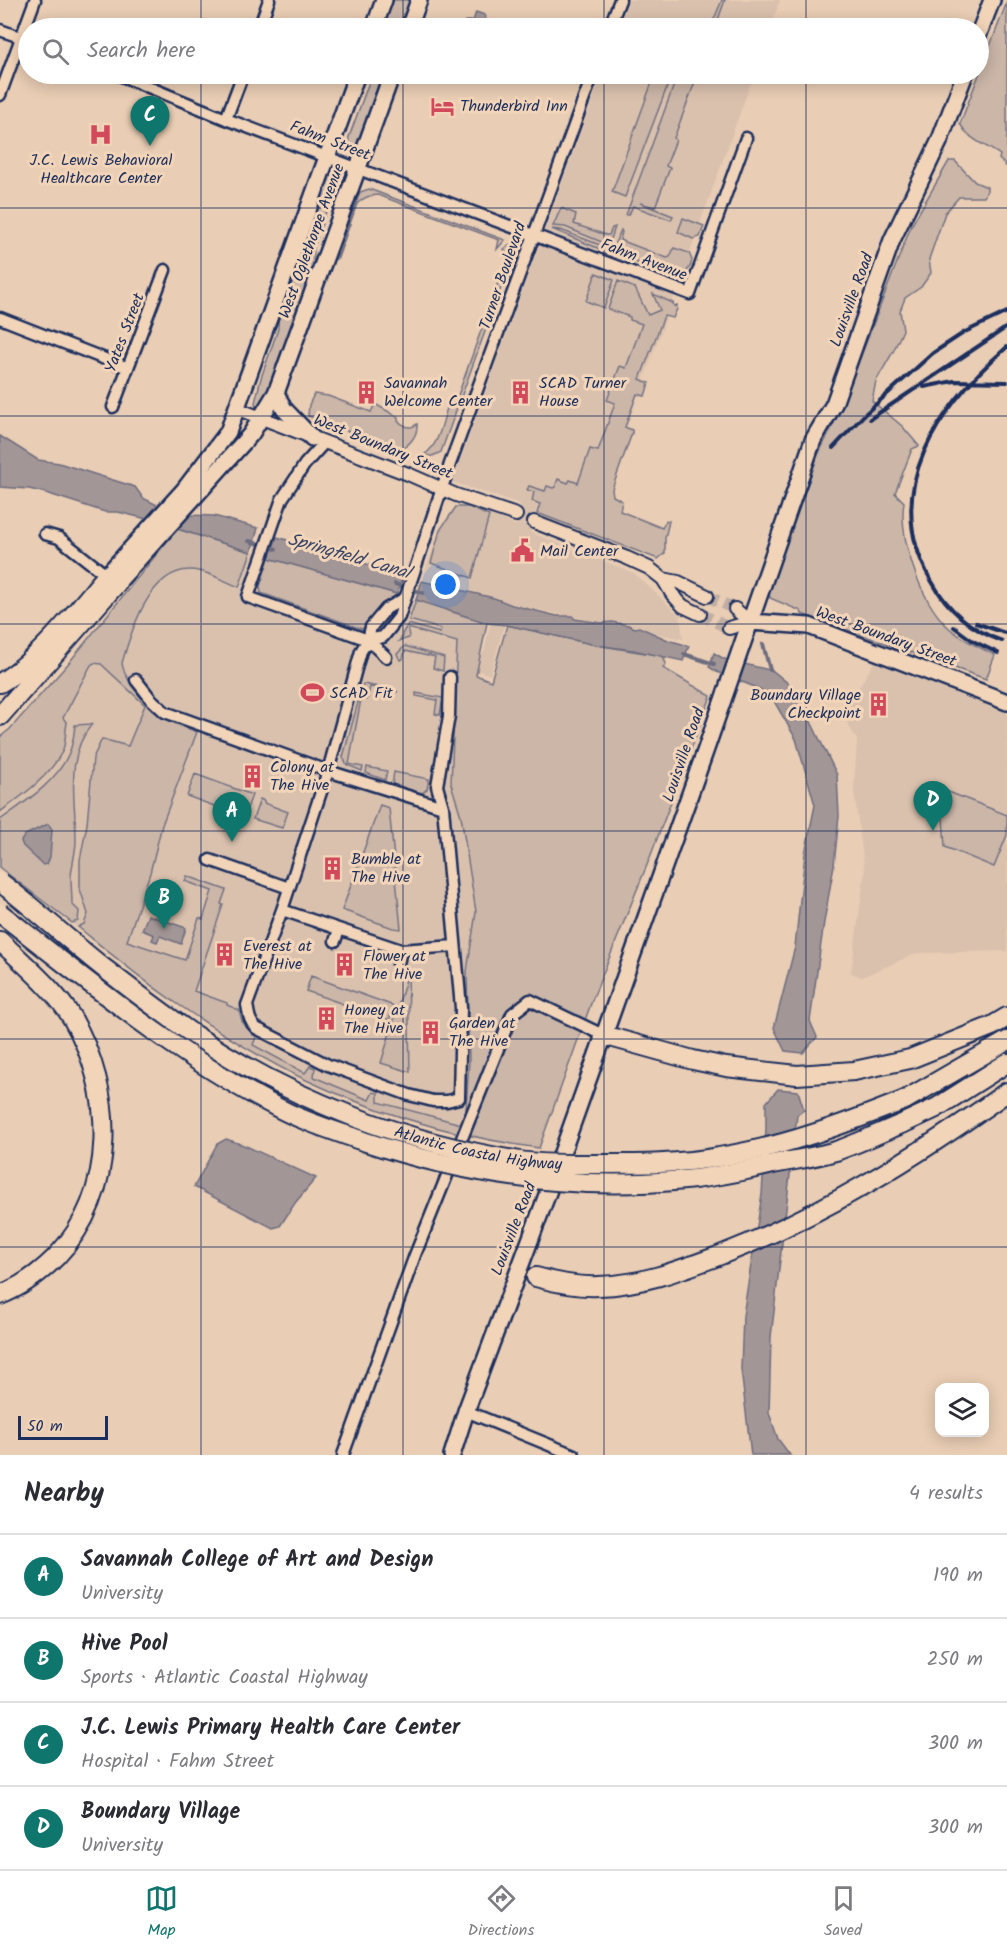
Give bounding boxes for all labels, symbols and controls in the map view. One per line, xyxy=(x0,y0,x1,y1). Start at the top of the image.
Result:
search box xyxy=(18,18,989,84)
text: Search here xyxy=(87,34,195,69)
icon: search xyxy=(39,35,72,68)
hotel icon: Thunderbird Inn xyxy=(429,93,455,119)
place label: Thunderbird Inn xyxy=(460,94,568,119)
pin: C xyxy=(130,96,170,146)
street label: Fahm Street xyxy=(286,114,375,168)
hospital icon: J.C. Lewis Behavioral Healthcare Center xyxy=(88,122,114,148)
place label: J.C. Lewis Behavioral Healthcare Center xyxy=(30,148,172,191)
street label: West Oglethorpe Avenue xyxy=(272,160,352,322)
street label: Turner Boulevard xyxy=(473,218,534,333)
street label: Fahm Avenue xyxy=(597,232,691,288)
street label: Louisville Road xyxy=(823,249,881,351)
street label: Yates Street xyxy=(98,289,152,377)
place label: Savannah Welcome Center xyxy=(384,371,494,414)
place label: SCAD Turner House xyxy=(539,371,628,414)
building icon: Savannah Welcome Center xyxy=(353,379,379,405)
building icon: SCAD Turner House xyxy=(508,379,534,405)
street label: West Boundary Street xyxy=(310,408,457,487)
water label: Springfield Canal xyxy=(284,526,417,589)
public building icon: Mail Center xyxy=(509,538,535,564)
place label: Mail Center xyxy=(540,539,620,564)
your location xyxy=(431,570,460,599)
street label: West Boundary Street xyxy=(812,600,961,674)
sports icon: SCAD Fit xyxy=(299,680,325,706)
place label: SCAD Fit xyxy=(330,681,394,706)
place label: Boundary Village Checkpoint xyxy=(750,683,862,726)
building icon: Boundary Village Checkpoint xyxy=(866,691,892,717)
street label: Louisville Road xyxy=(656,703,712,806)
place label: Colony at The Hive xyxy=(270,755,335,798)
building icon: Colony at The Hive xyxy=(239,763,265,789)
pin: D xyxy=(914,782,952,831)
pin: A xyxy=(212,792,252,842)
place label: Bumble at The Hive xyxy=(351,847,422,890)
building icon: Bumble at The Hive xyxy=(320,855,346,881)
pin: B xyxy=(144,880,184,929)
place label: Everest at The Hive xyxy=(243,934,313,977)
building icon: Everest at The Hive xyxy=(212,942,238,968)
place label: Flower at The Hive xyxy=(363,944,427,987)
building icon: Flower at The Hive xyxy=(332,952,358,978)
place label: Honey at The Hive xyxy=(344,998,406,1041)
building icon: Honey at The Hive xyxy=(313,1006,339,1032)
place label: Garden at The Hive xyxy=(449,1011,516,1054)
building icon: Garden at The Hive xyxy=(418,1019,444,1045)
street label: Atlantic Coastal Highway xyxy=(391,1119,563,1177)
street label: Louisville Road xyxy=(485,1178,544,1279)
map controls xyxy=(935,1383,989,1437)
button: layers xyxy=(935,1383,989,1437)
scale bar xyxy=(18,1413,108,1440)
text: 50 m xyxy=(27,1414,63,1439)
text: Nearby xyxy=(24,1473,104,1515)
text: 4 results xyxy=(909,1478,983,1510)
text: Savannah College of Art and Design xyxy=(81,1543,433,1578)
text: A xyxy=(37,1560,50,1592)
text: 190 m xyxy=(933,1560,983,1592)
text: University xyxy=(81,1578,163,1610)
text: Hive Pool xyxy=(81,1627,168,1662)
text: B xyxy=(37,1644,50,1676)
text: 250 m xyxy=(927,1644,983,1676)
text: Sports · Atlantic Coastal Highway xyxy=(81,1662,368,1694)
text: J.C. Lewis Primary Health Care Center xyxy=(81,1711,460,1746)
text: C xyxy=(37,1728,50,1760)
text: 300 m xyxy=(928,1728,983,1760)
text: Hospital · Fahm Street xyxy=(81,1746,274,1778)
text: Boundary Village xyxy=(81,1795,240,1830)
text: D xyxy=(37,1812,50,1844)
text: 300 m xyxy=(928,1812,983,1844)
text: University xyxy=(81,1830,163,1862)
tab: Map xyxy=(145,1882,178,1943)
tab: Directions xyxy=(468,1882,534,1943)
tab: Saved xyxy=(824,1882,862,1943)

